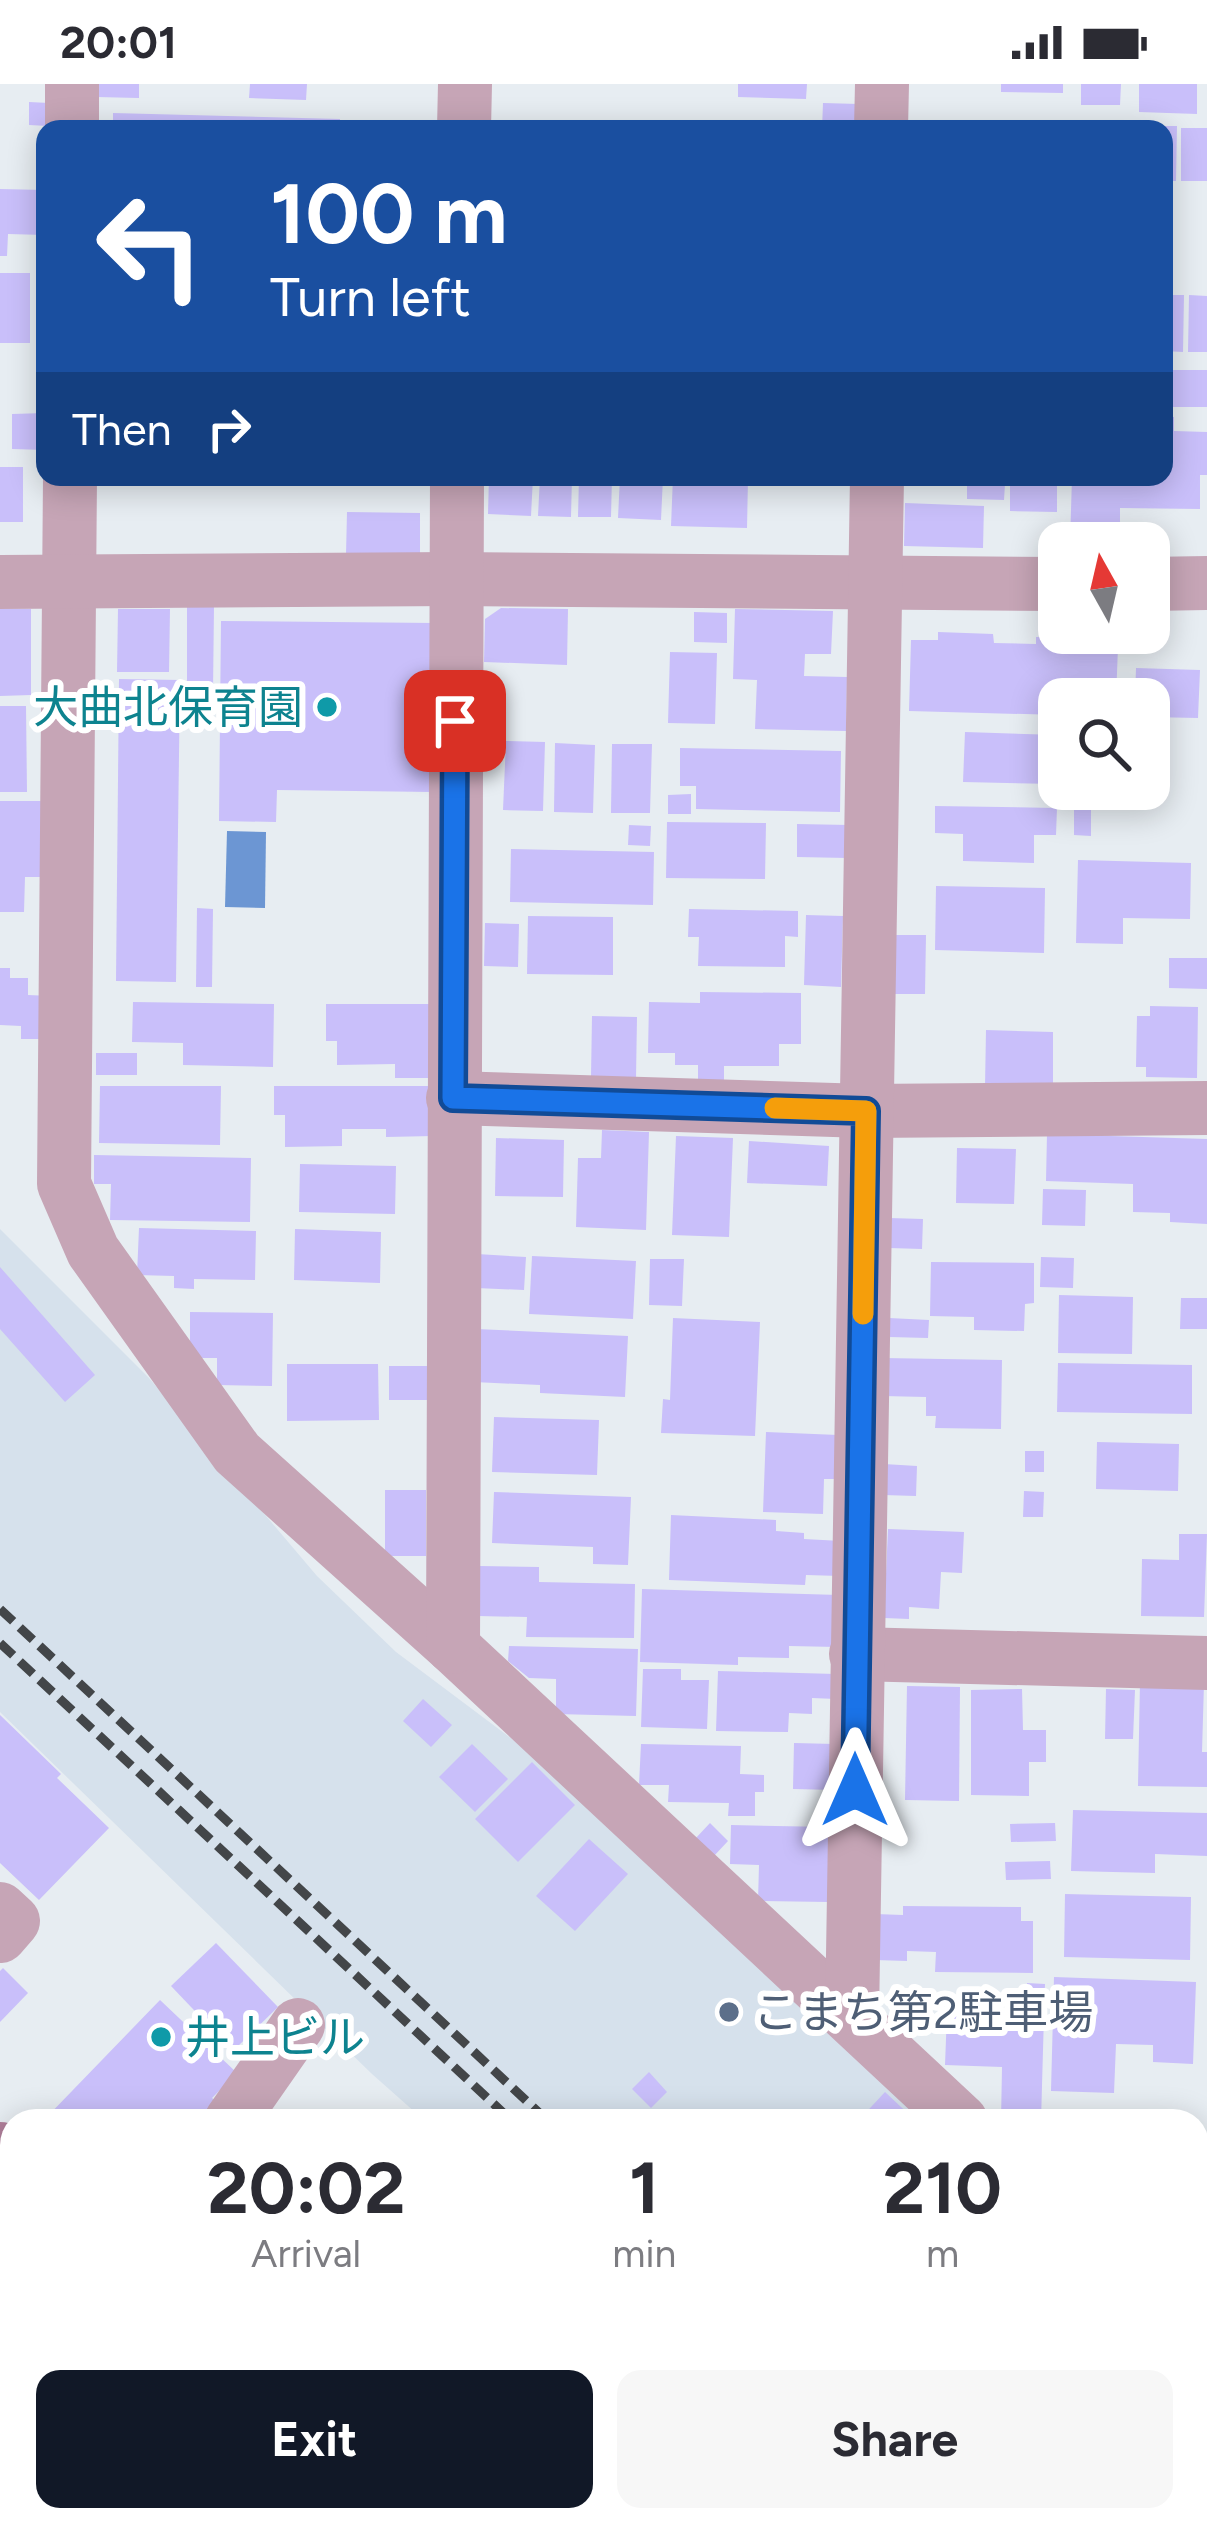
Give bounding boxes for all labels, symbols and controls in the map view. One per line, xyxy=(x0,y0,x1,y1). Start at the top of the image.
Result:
text: 20:01 xyxy=(60,15,177,69)
text: 100 m xyxy=(270,163,508,264)
icon: left xyxy=(72,168,228,324)
text: Turn left xyxy=(270,265,471,330)
icon: right xyxy=(196,396,262,462)
text: Then xyxy=(72,402,172,456)
north arrow xyxy=(1038,522,1170,654)
map controls xyxy=(1038,522,1170,810)
pin xyxy=(404,670,506,772)
button: search xyxy=(1038,678,1170,810)
place label: 大曲北保育園 xyxy=(33,680,303,734)
icon: arrive xyxy=(422,688,488,754)
marker: 大曲北保育園 xyxy=(314,694,340,720)
position arrow xyxy=(792,1727,918,1853)
place label: こまち第2駐車場 xyxy=(753,1985,1093,2039)
marker: こまち第2駐車場 xyxy=(716,1999,742,2025)
place label: 井上ビル xyxy=(185,2010,365,2064)
marker: 井上ビル xyxy=(148,2024,174,2050)
text: 20:02 xyxy=(207,2145,405,2231)
text: 1 xyxy=(629,2145,660,2231)
text: 210 xyxy=(883,2145,1002,2231)
text: Arrival xyxy=(251,2230,361,2277)
text: min xyxy=(612,2230,676,2277)
text: m xyxy=(926,2230,959,2277)
button: Exit xyxy=(36,2370,593,2508)
button: Share xyxy=(617,2370,1173,2508)

